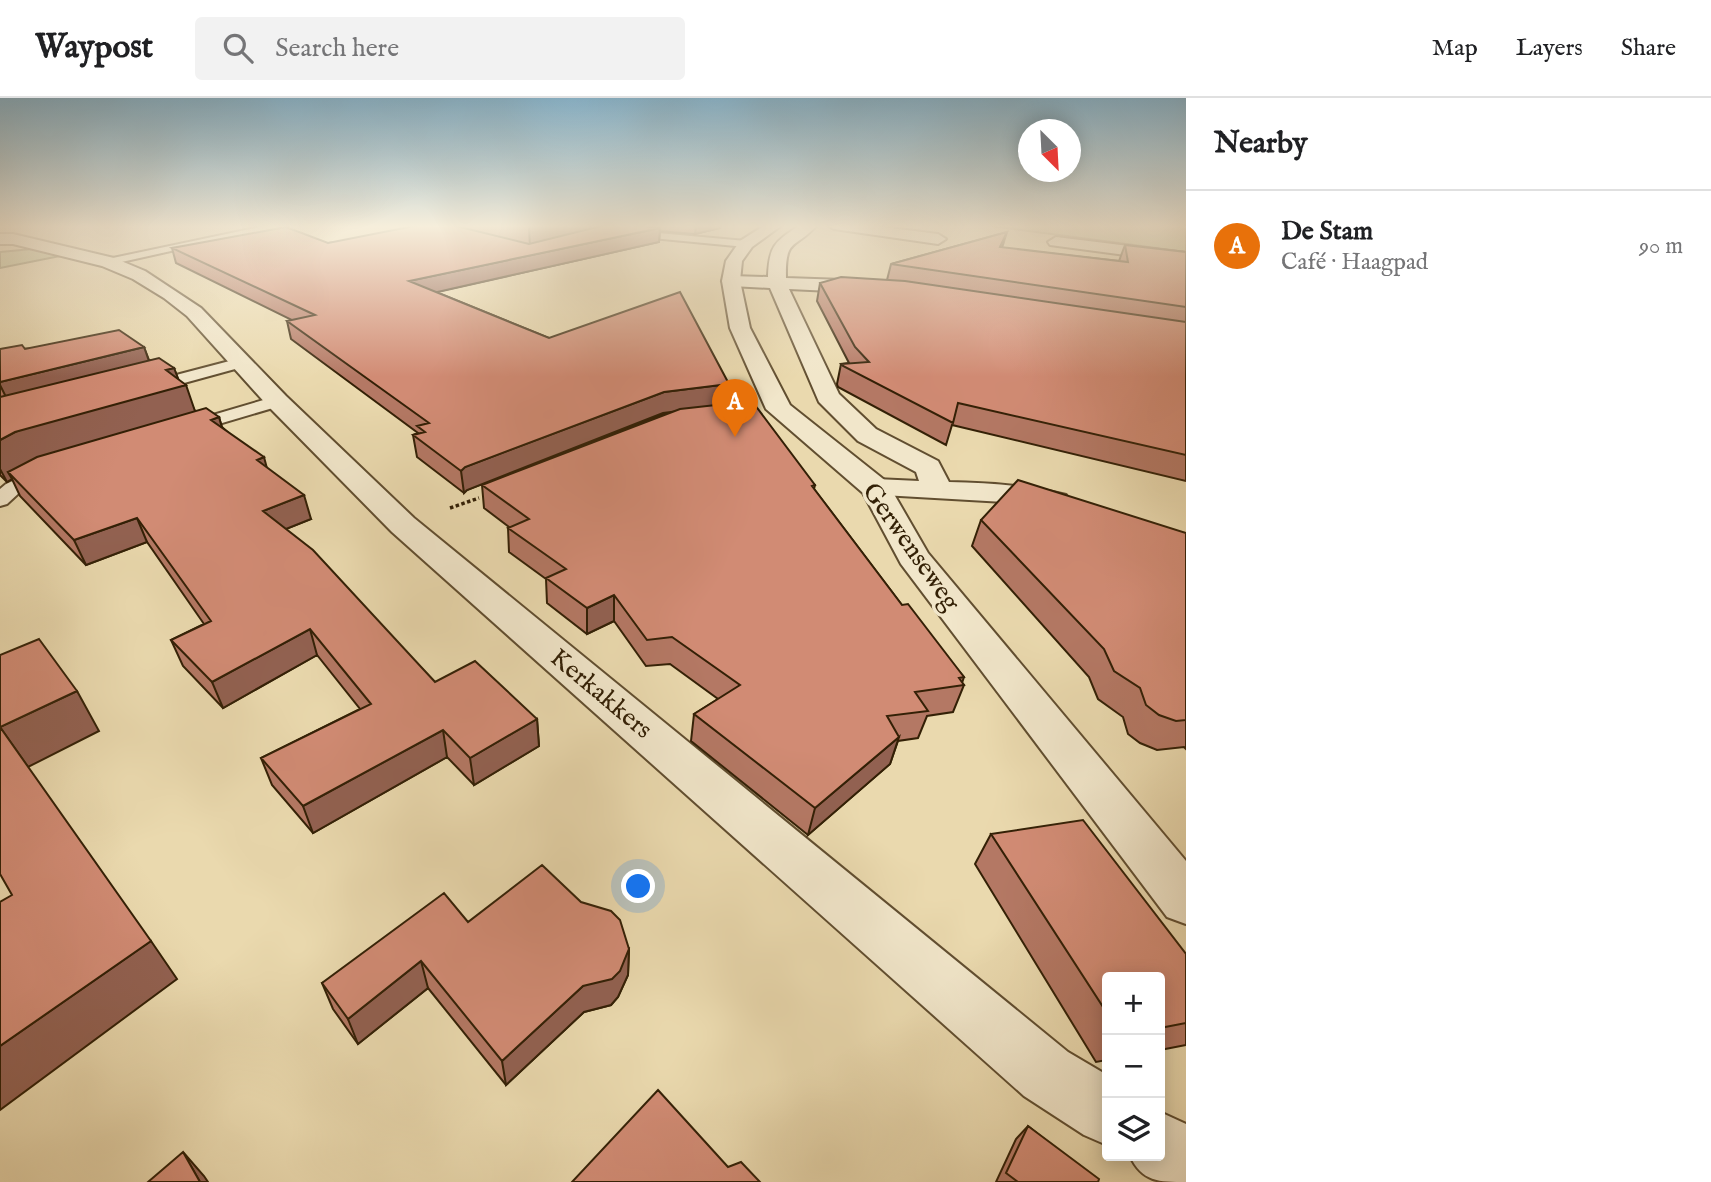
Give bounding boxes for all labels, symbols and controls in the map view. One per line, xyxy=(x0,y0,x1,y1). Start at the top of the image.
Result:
search box xyxy=(195,17,685,80)
text: Waypost xyxy=(35,27,153,69)
icon: search xyxy=(219,29,257,67)
text: Search here xyxy=(275,32,399,65)
text: Map xyxy=(1432,33,1478,64)
text: Layers xyxy=(1516,33,1583,64)
text: Share xyxy=(1621,33,1676,64)
north arrow xyxy=(1018,119,1081,182)
text: Nearby xyxy=(1214,125,1307,163)
text: De Stam xyxy=(1281,215,1373,248)
text: A xyxy=(1229,232,1245,261)
text: 90 m xyxy=(1639,232,1683,261)
text: Café · Haagpad xyxy=(1281,248,1428,277)
pin: A xyxy=(712,379,758,437)
street label: Gerwenseweg xyxy=(855,476,968,618)
street label: Kerkakkers xyxy=(543,642,659,746)
your location xyxy=(621,869,655,903)
map controls xyxy=(1102,972,1165,1161)
button: + xyxy=(1102,972,1165,1035)
button: − xyxy=(1102,1035,1165,1098)
button: layers xyxy=(1102,1098,1165,1161)

